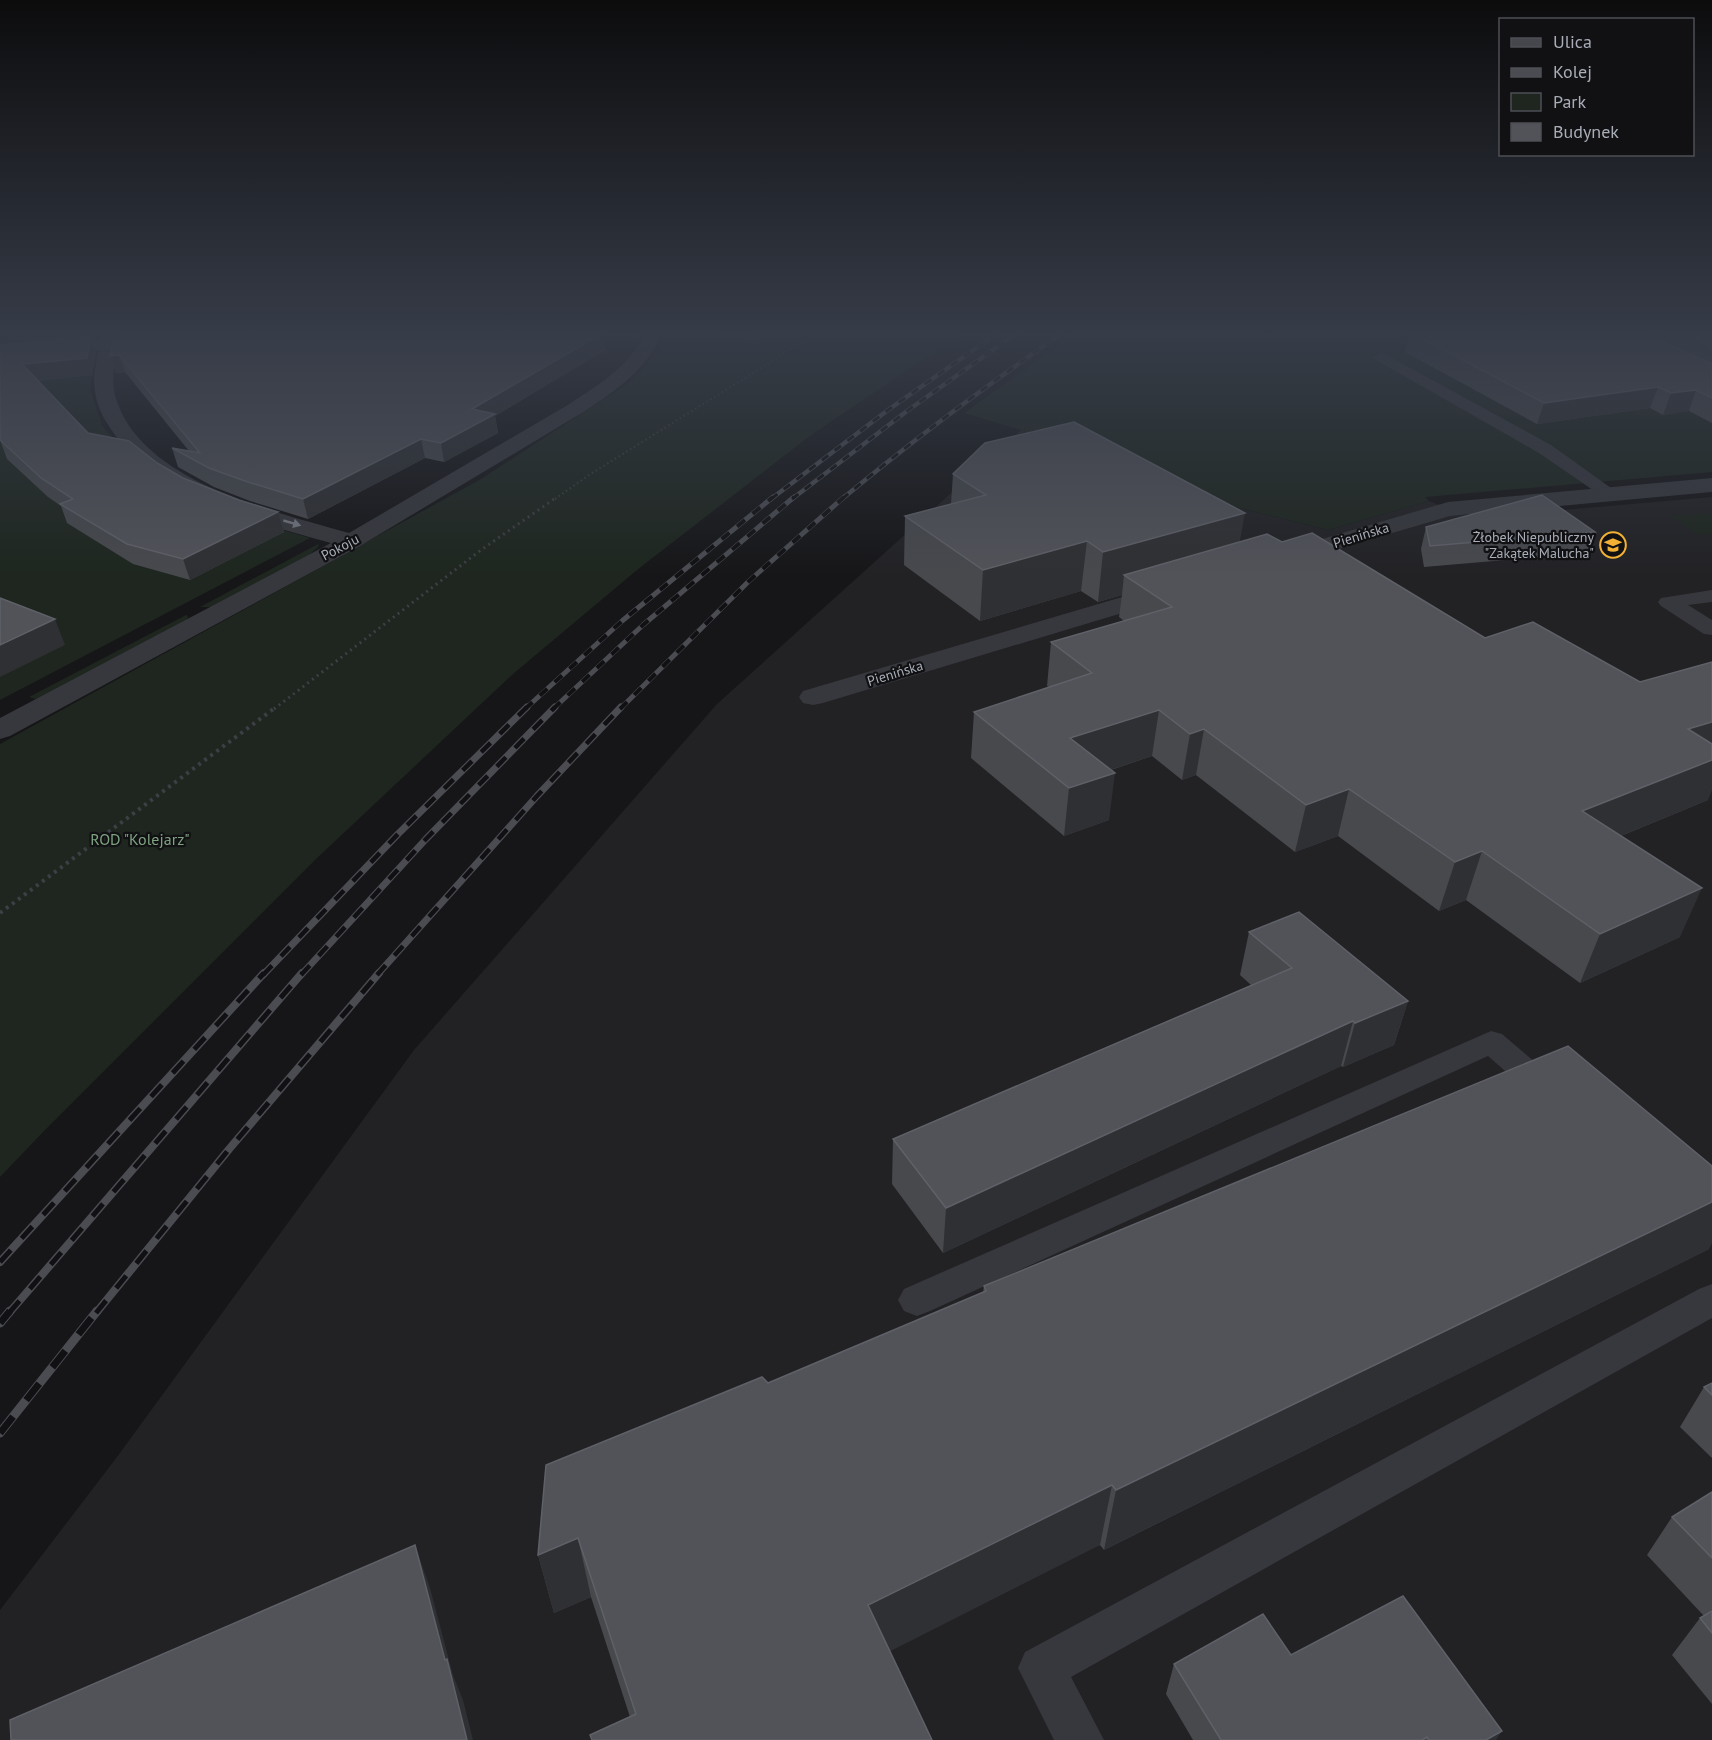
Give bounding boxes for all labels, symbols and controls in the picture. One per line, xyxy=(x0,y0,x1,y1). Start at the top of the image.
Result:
legend xyxy=(1499,18,1694,156)
text: Ulica xyxy=(1553,30,1592,53)
text: Kolej xyxy=(1553,60,1592,83)
text: Park xyxy=(1553,90,1586,113)
text: Budynek xyxy=(1553,120,1619,143)
street label: Pienińska xyxy=(1331,518,1391,552)
one-way arrow xyxy=(283,519,301,528)
place label: Żłobek Niepubliczny "Zakątek Malucha" xyxy=(1473,528,1594,562)
street label: Pokoju xyxy=(318,530,362,564)
school or university icon: Żłobek Niepubliczny "Zakątek Malucha" xyxy=(1598,530,1628,560)
street label: Pienińska xyxy=(865,656,925,690)
park label: ROD "Kolejarz" xyxy=(90,829,190,849)

